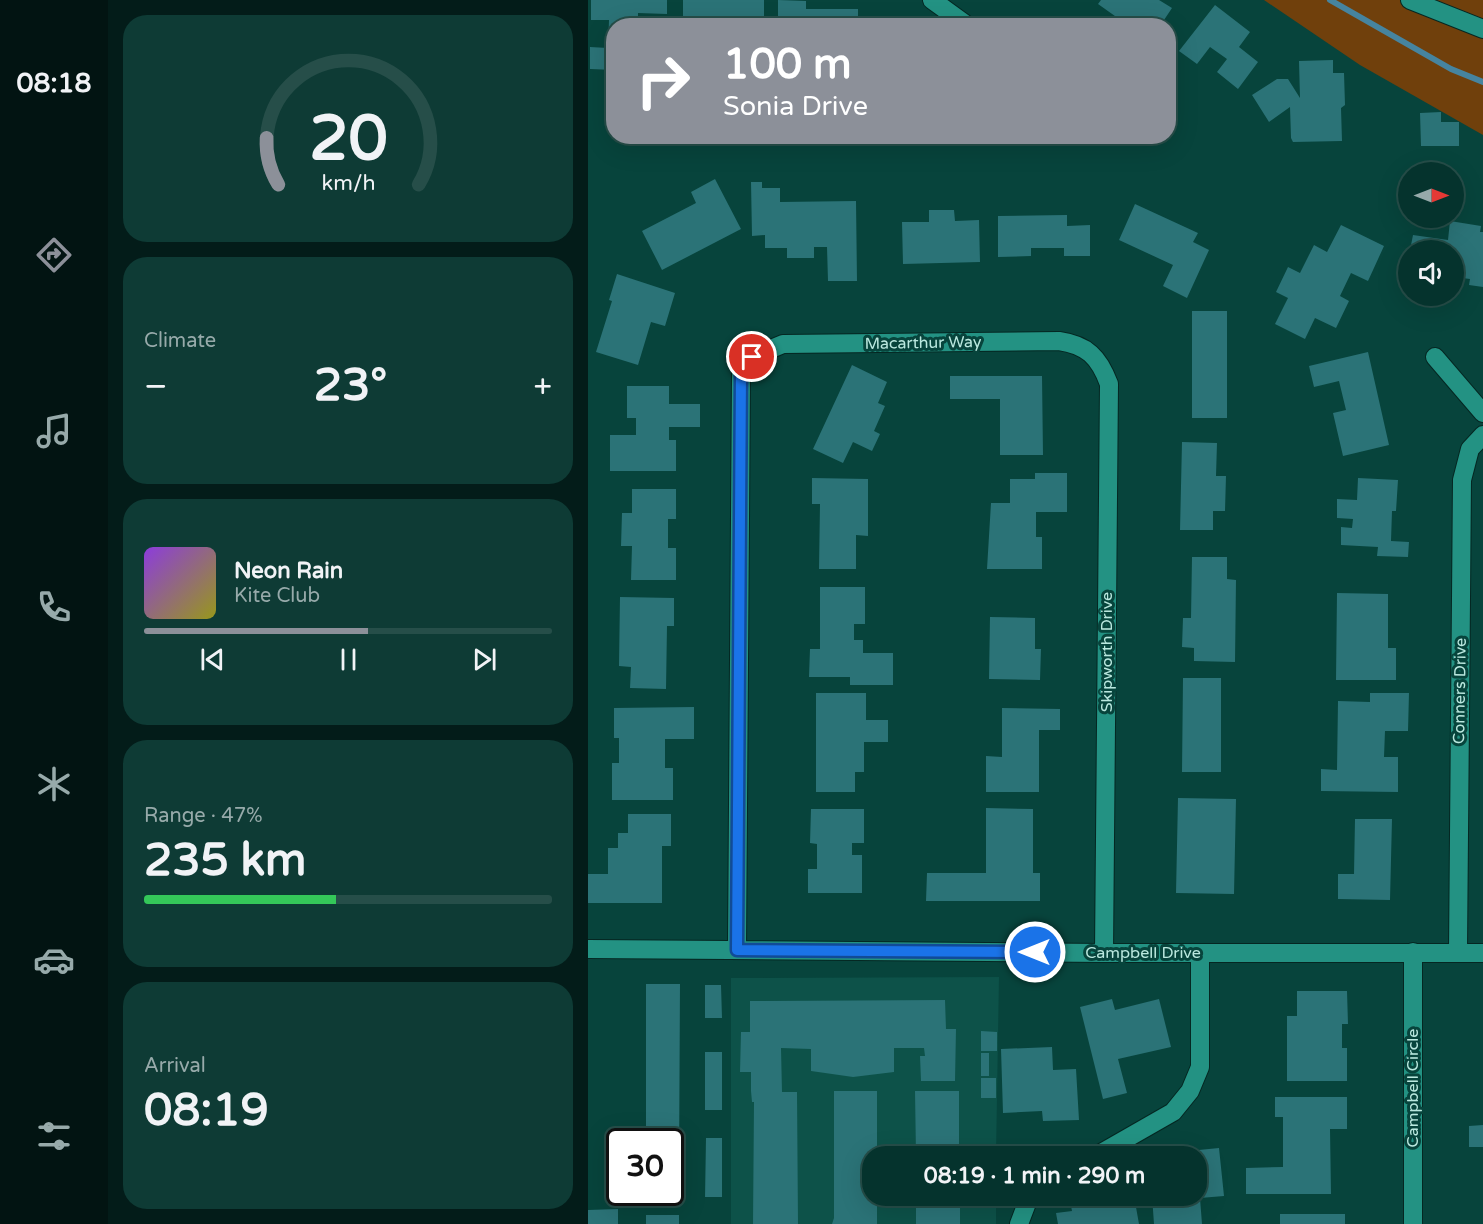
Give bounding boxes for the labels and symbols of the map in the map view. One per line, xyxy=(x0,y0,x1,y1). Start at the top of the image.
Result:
north arrow xyxy=(1398,162,1464,228)
pin xyxy=(726,331,777,382)
street label: Macarthur Way xyxy=(864,332,982,354)
street label: Skipworth Drive xyxy=(1097,592,1117,712)
street label: Conners Drive xyxy=(1449,638,1471,744)
position arrow xyxy=(1003,920,1067,984)
street label: Campbell Drive xyxy=(1085,943,1201,963)
street label: Campbell Circle xyxy=(1403,1029,1423,1147)
speed limit sign: 30 xyxy=(606,1128,684,1206)

